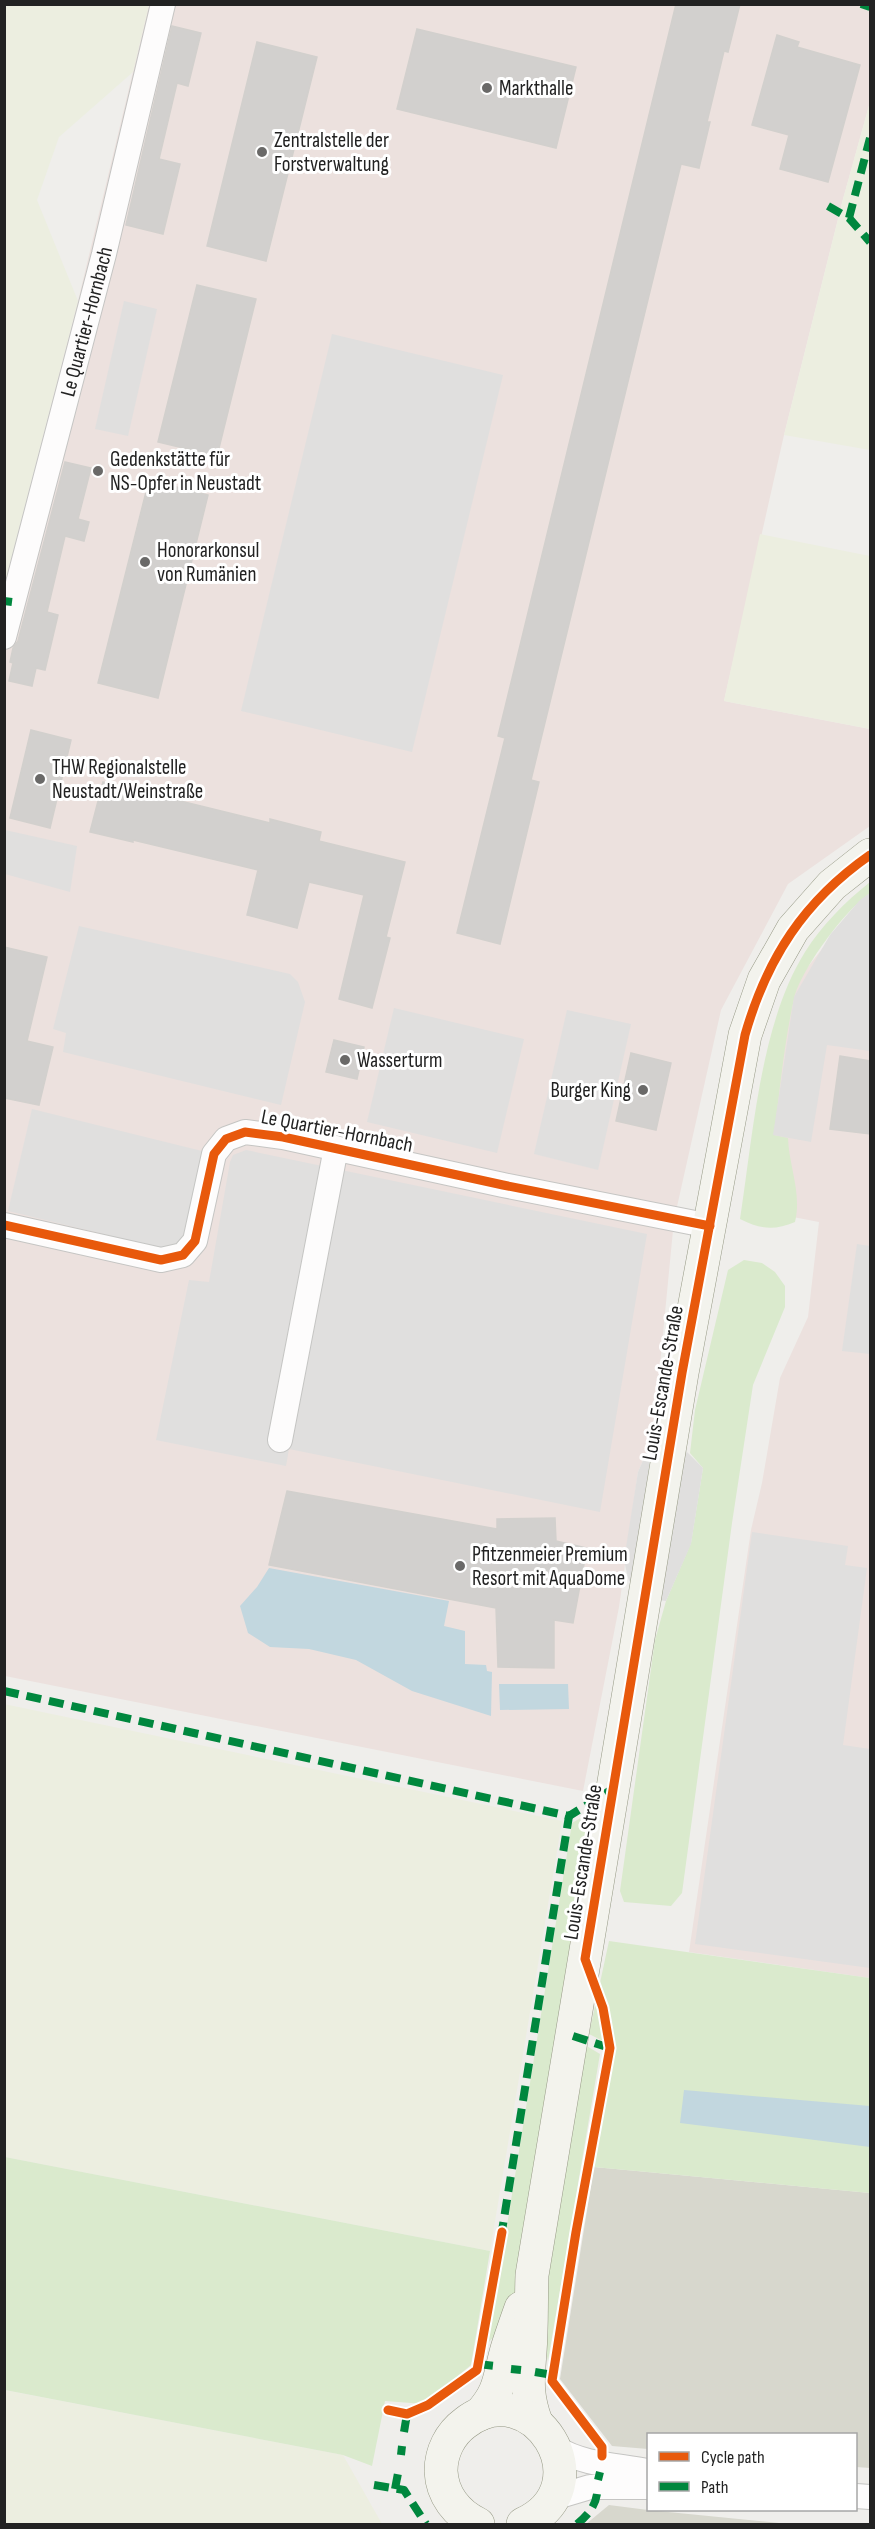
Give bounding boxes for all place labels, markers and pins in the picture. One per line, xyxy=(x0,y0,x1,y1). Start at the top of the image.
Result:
place label: Markthalle xyxy=(499,76,573,101)
marker: Markthalle xyxy=(480,81,494,95)
place label: Zentralstelle der Forstverwaltung xyxy=(274,128,389,177)
marker: Zentralstelle der Forstverwaltung xyxy=(255,145,269,159)
place label: Gedenkstätte für NS-Opfer in Neustadt xyxy=(110,447,261,496)
marker: Gedenkstätte für NS-Opfer in Neustadt xyxy=(91,464,105,478)
place label: Honorarkonsul von Rumänien xyxy=(157,538,260,587)
marker: Honorarkonsul von Rumänien xyxy=(138,555,152,569)
place label: THW Regionalstelle Neustadt/Weinstraße xyxy=(52,755,203,804)
marker: THW Regionalstelle Neustadt/Weinstraße xyxy=(33,772,47,786)
place label: Wasserturm xyxy=(357,1048,442,1073)
marker: Wasserturm xyxy=(338,1053,352,1067)
place label: Burger King xyxy=(550,1078,631,1103)
marker: Burger King xyxy=(636,1083,650,1097)
place label: Pfitzenmeier Premium Resort mit AquaDome xyxy=(472,1542,628,1591)
marker: Pfitzenmeier Premium Resort mit AquaDome xyxy=(453,1559,467,1573)

